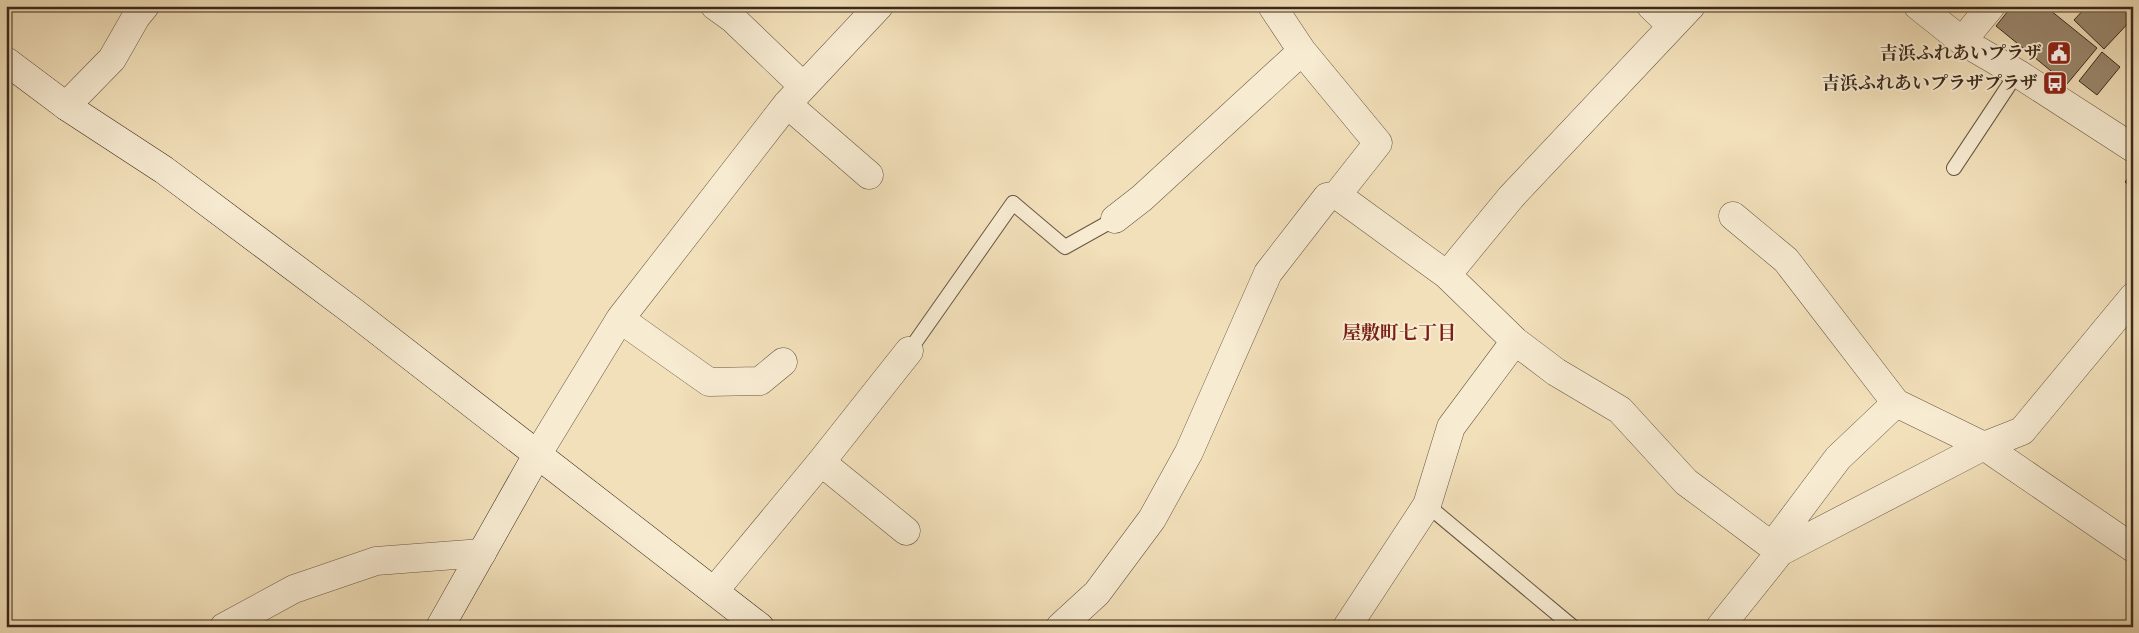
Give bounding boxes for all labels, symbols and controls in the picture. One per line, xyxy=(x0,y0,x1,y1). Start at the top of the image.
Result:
public building icon: 吉浜ふれあいプラザ xyxy=(2046,40,2072,66)
place label: 吉浜ふれあいプラザ xyxy=(1880,42,2042,65)
bus stop icon: 吉浜ふれあいプラザプラザ xyxy=(2042,70,2068,96)
place label: 吉浜ふれあいプラザプラザ xyxy=(1822,72,2038,95)
district label: 屋敷町七丁目 xyxy=(1342,321,1456,345)

